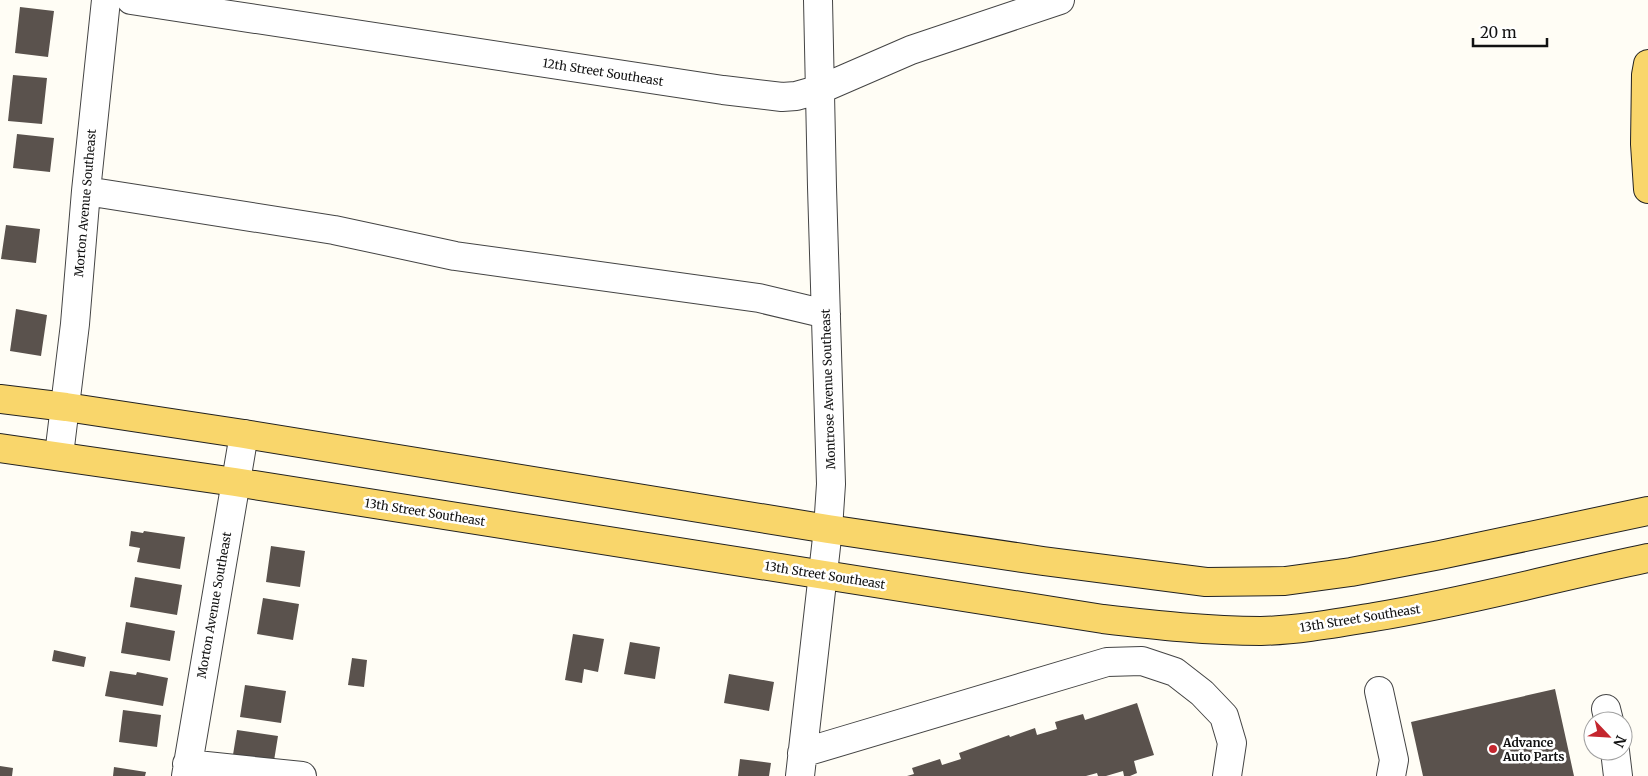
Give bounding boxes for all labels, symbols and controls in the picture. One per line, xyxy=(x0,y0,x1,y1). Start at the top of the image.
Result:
scale bar xyxy=(1473,15,1547,47)
text: 20 m xyxy=(1480,23,1517,42)
street label: 12th Street Southeast xyxy=(541,55,665,89)
street label: Morton Avenue Southeast xyxy=(71,128,99,278)
street label: Montrose Avenue Southeast xyxy=(818,308,838,470)
street label: 13th Street Southeast xyxy=(364,495,487,529)
street label: Morton Avenue Southeast xyxy=(194,530,234,680)
street label: 13th Street Southeast xyxy=(764,558,887,592)
street label: 13th Street Southeast xyxy=(1299,601,1422,635)
north arrow xyxy=(1583,711,1633,761)
text: N xyxy=(1609,733,1630,750)
place label: Advance Auto Parts xyxy=(1502,735,1565,764)
marker: Advance Auto Parts xyxy=(1487,743,1499,755)

